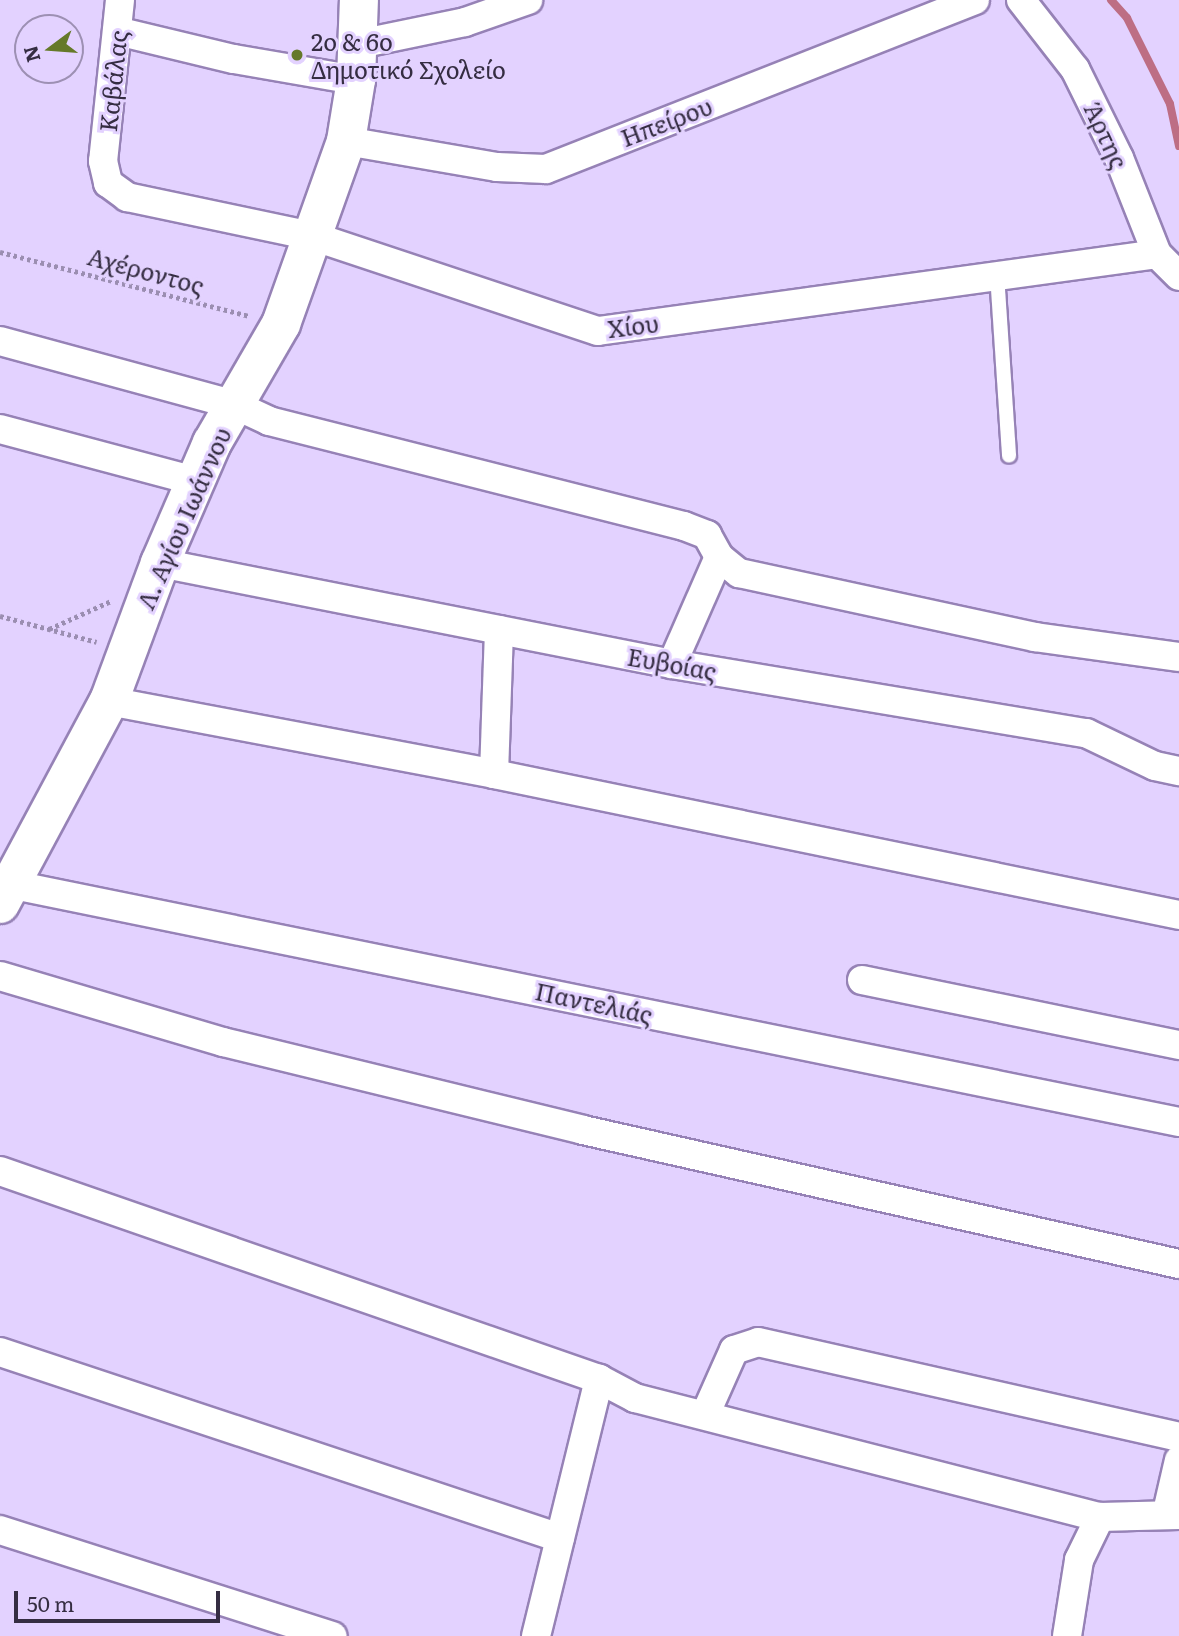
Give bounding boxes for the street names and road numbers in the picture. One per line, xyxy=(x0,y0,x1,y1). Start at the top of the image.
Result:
street label: Καβάλας xyxy=(92,29,132,133)
street label: Ηπείρου xyxy=(616,90,716,152)
street label: Άρτης xyxy=(1079,98,1135,172)
street label: Αχέροντος xyxy=(85,241,207,299)
street label: Χίου xyxy=(606,308,660,342)
street label: Λ. Αγίου Ιωάννου xyxy=(130,423,236,613)
street label: Ευβοίας xyxy=(625,641,719,685)
street label: Παντελιάς xyxy=(533,976,655,1028)

